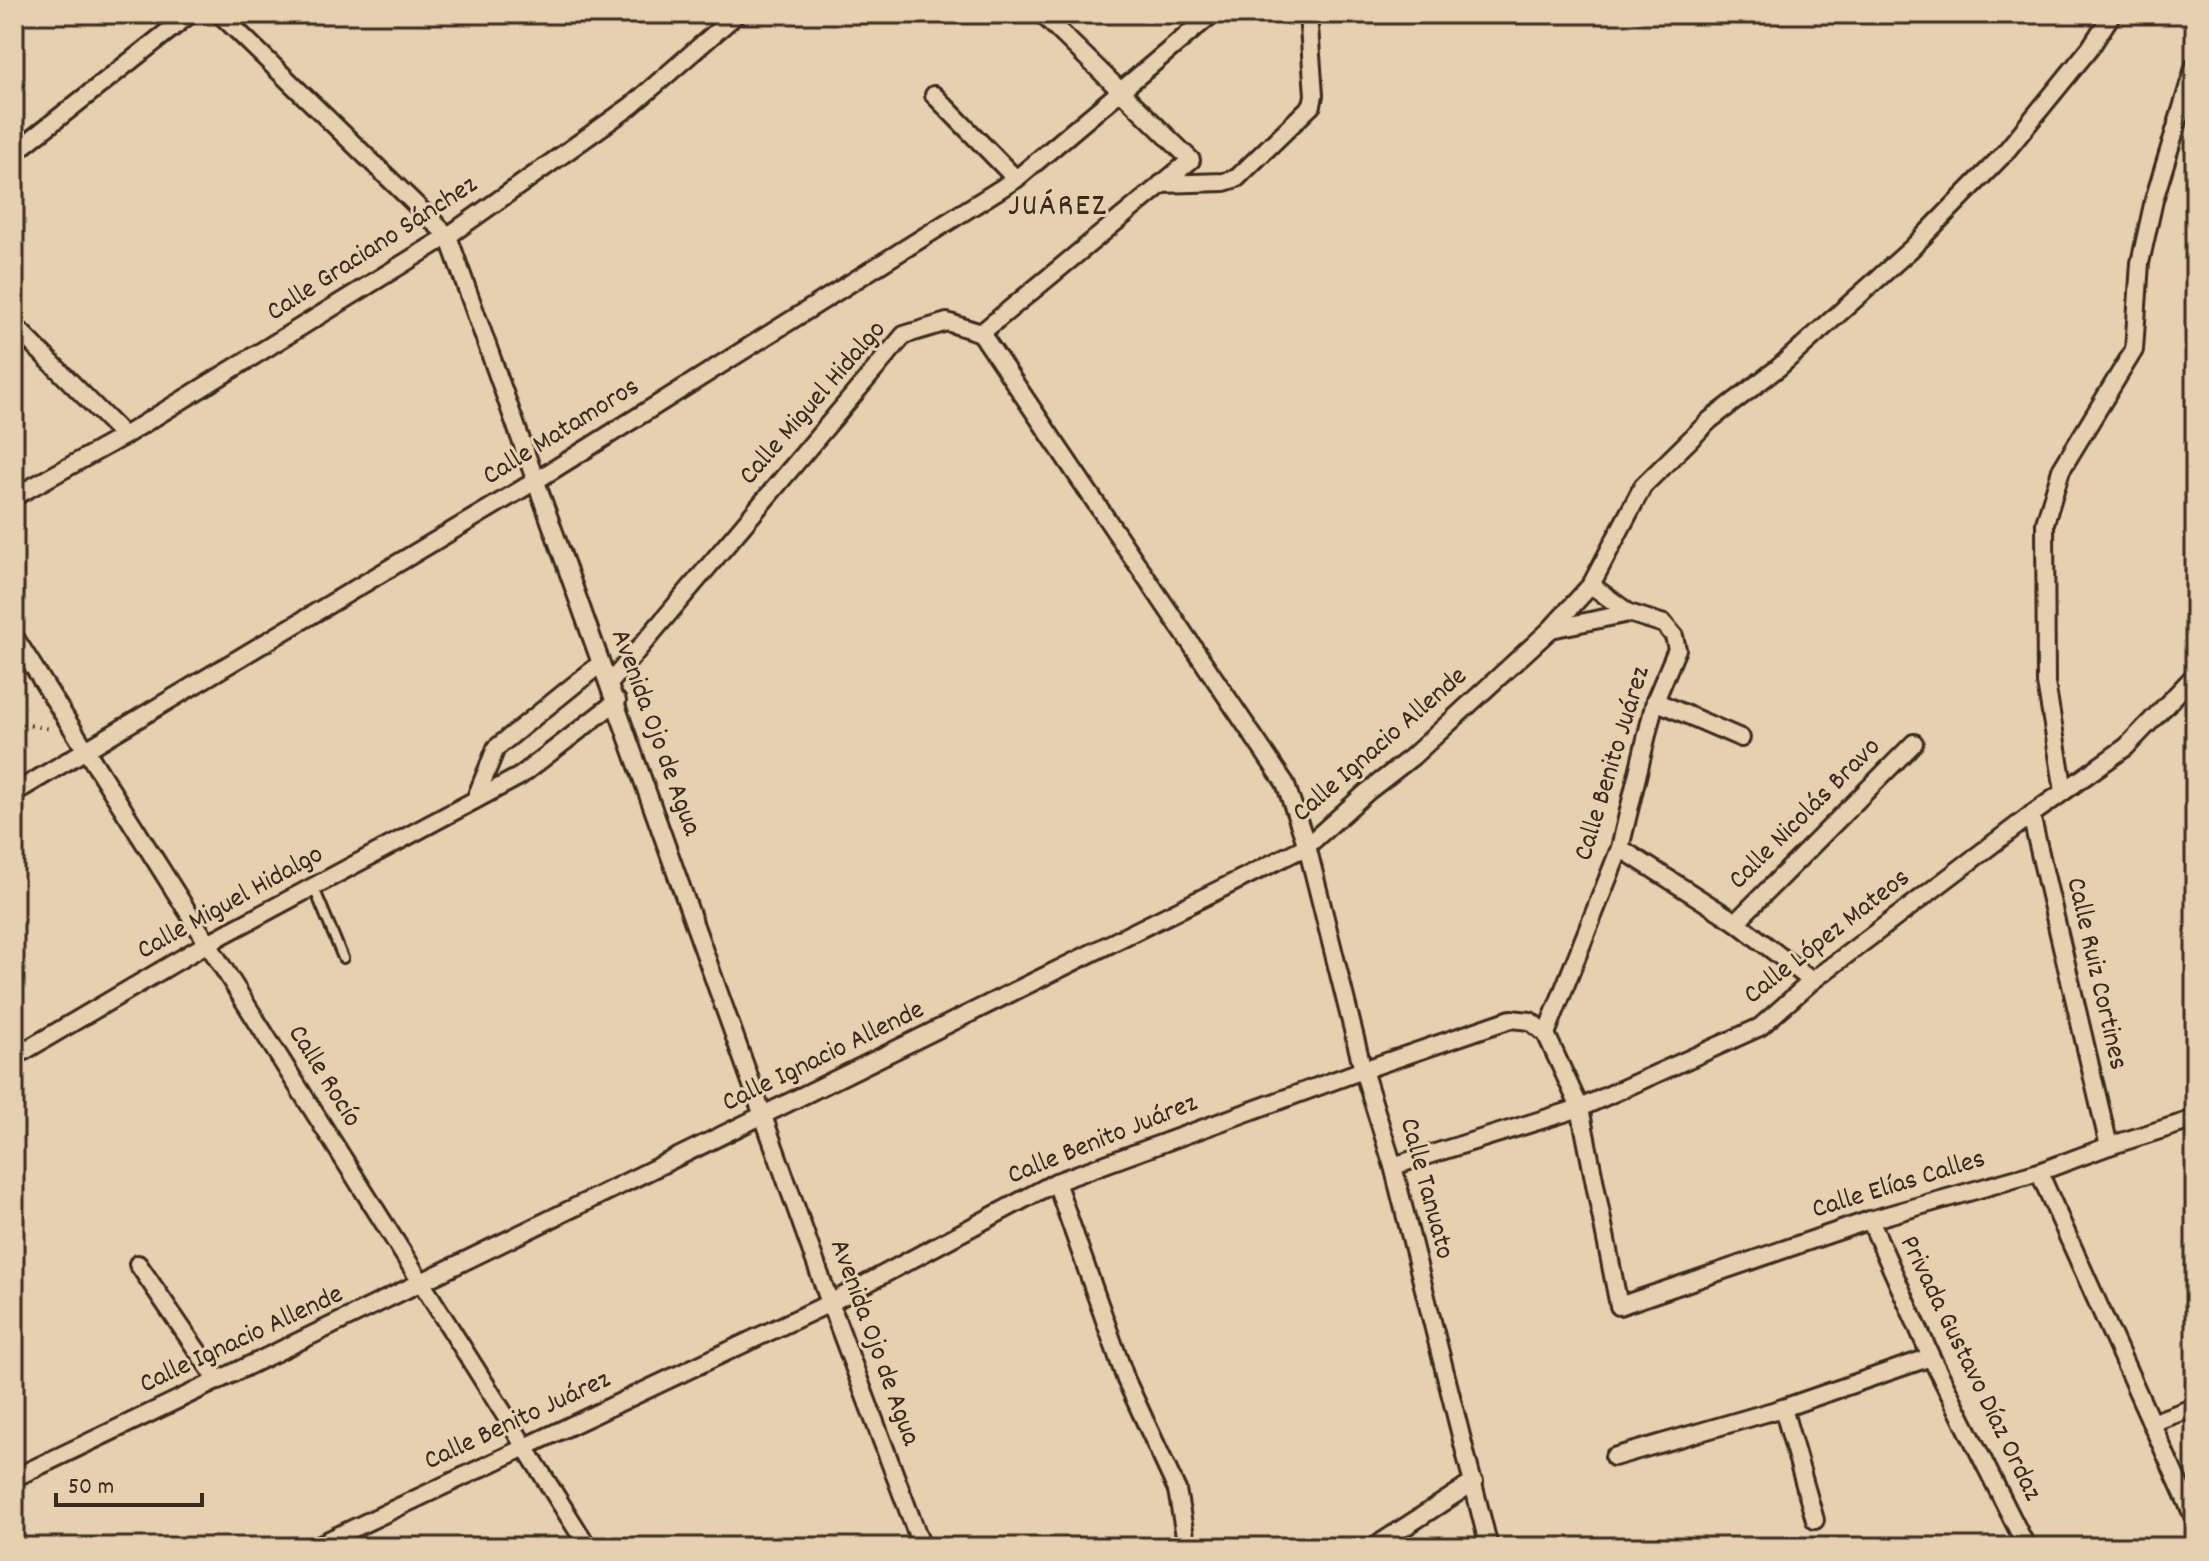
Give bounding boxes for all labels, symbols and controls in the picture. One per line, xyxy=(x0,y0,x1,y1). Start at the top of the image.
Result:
street label: Calle Graciano Sánchez xyxy=(260,167,487,333)
district label: JUÁREZ xyxy=(1008,185,1108,231)
street label: Calle Miguel Hidalgo xyxy=(731,313,897,495)
street label: Calle Matamoros xyxy=(476,369,648,497)
street label: Avenida Ojo de Agua xyxy=(598,624,710,843)
street label: Calle Ignacio Allende xyxy=(1285,659,1477,833)
street label: Calle Benito Juárez xyxy=(1565,661,1663,866)
street label: Calle Nicolás Bravo xyxy=(1721,730,1891,900)
street label: Calle Miguel Hidalgo xyxy=(131,836,331,972)
street label: Calle López Mateos xyxy=(1736,860,1920,1016)
street label: Calle Ruiz Cortines xyxy=(2053,874,2137,1074)
street label: Calle Ignacio Allende xyxy=(716,992,932,1124)
street label: Calle Rocío xyxy=(276,1018,370,1136)
street label: Calle Benito Juárez xyxy=(1002,1085,1204,1197)
street label: Calle Tanuato xyxy=(1387,1114,1463,1264)
street label: Calle Elías Calles xyxy=(1807,1141,1991,1231)
street label: Privada Gustavo Díaz Ordaz xyxy=(1887,1230,2051,1509)
street label: Avenida Ojo de Agua xyxy=(817,1234,929,1453)
street label: Calle Ignacio Allende xyxy=(134,1276,350,1406)
street label: Calle Benito Juárez xyxy=(418,1361,618,1483)
scale bar xyxy=(56,1457,202,1507)
text: 50 m xyxy=(68,1471,114,1505)

